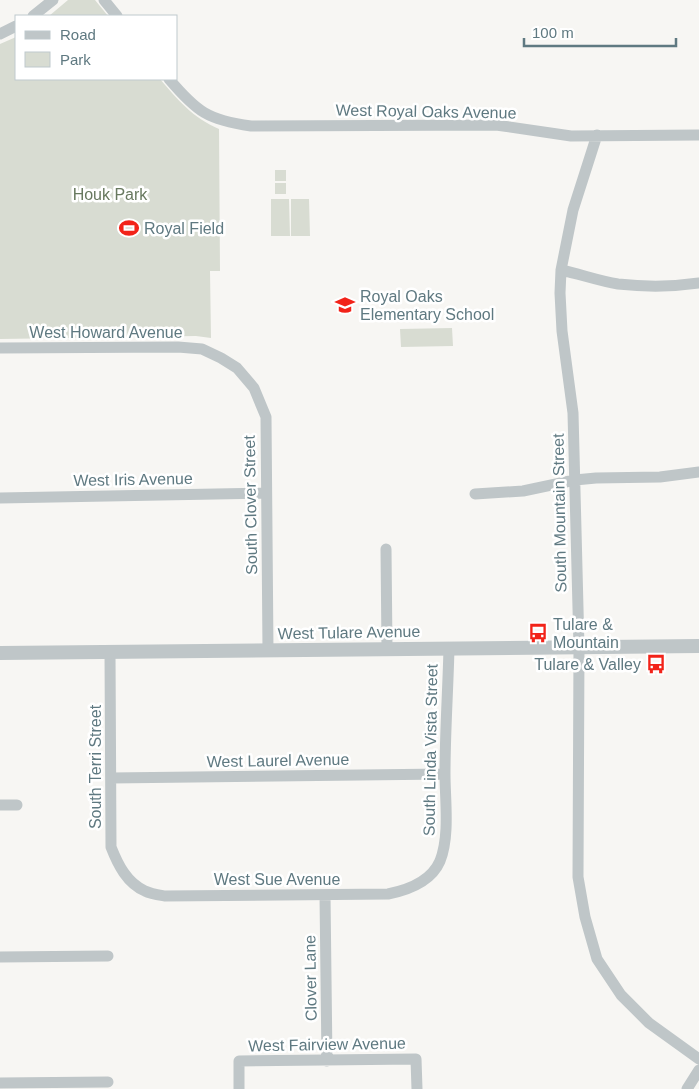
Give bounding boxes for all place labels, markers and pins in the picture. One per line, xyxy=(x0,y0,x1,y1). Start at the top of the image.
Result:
sports icon: Royal Field xyxy=(118,217,140,239)
place label: Royal Field xyxy=(144,220,224,237)
place label: Royal Oaks Elementary School xyxy=(360,288,494,323)
school or university icon: Royal Oaks Elementary School xyxy=(334,294,356,316)
place label: Tulare & Mountain xyxy=(553,616,619,651)
bus stop icon: Tulare & Mountain xyxy=(527,622,549,644)
bus stop icon: Tulare & Valley xyxy=(645,653,667,675)
place label: Tulare & Valley xyxy=(534,656,641,673)

